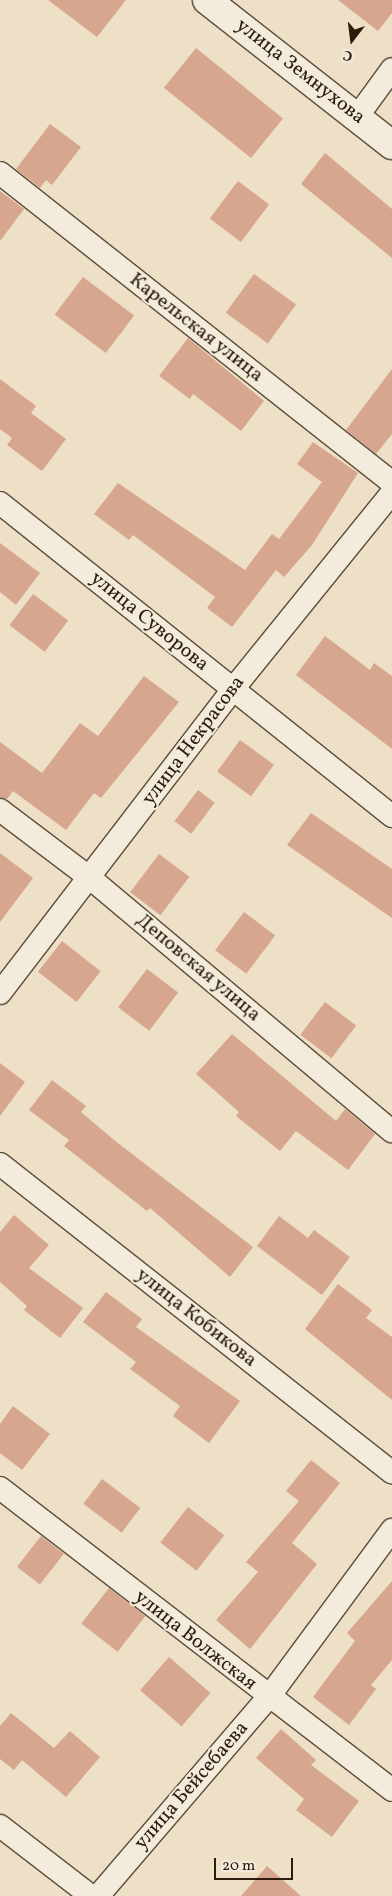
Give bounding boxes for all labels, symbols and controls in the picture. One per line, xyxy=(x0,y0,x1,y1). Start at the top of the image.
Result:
street label: улица Земнухова xyxy=(230,14,370,130)
north arrow xyxy=(327,15,377,65)
text: С xyxy=(341,45,355,65)
street label: Карельская улица xyxy=(124,268,268,388)
street label: улица Суворова xyxy=(85,567,213,677)
street label: улица Некрасова xyxy=(137,671,251,811)
street label: Деповская улица xyxy=(131,909,265,1027)
street label: улица Кобикова xyxy=(131,1263,261,1373)
street label: улица Волжская xyxy=(129,1586,261,1696)
street label: улица Бейсебаева xyxy=(130,1717,254,1855)
scale bar xyxy=(217,1848,296,1880)
text: 20 m xyxy=(222,1856,255,1877)

